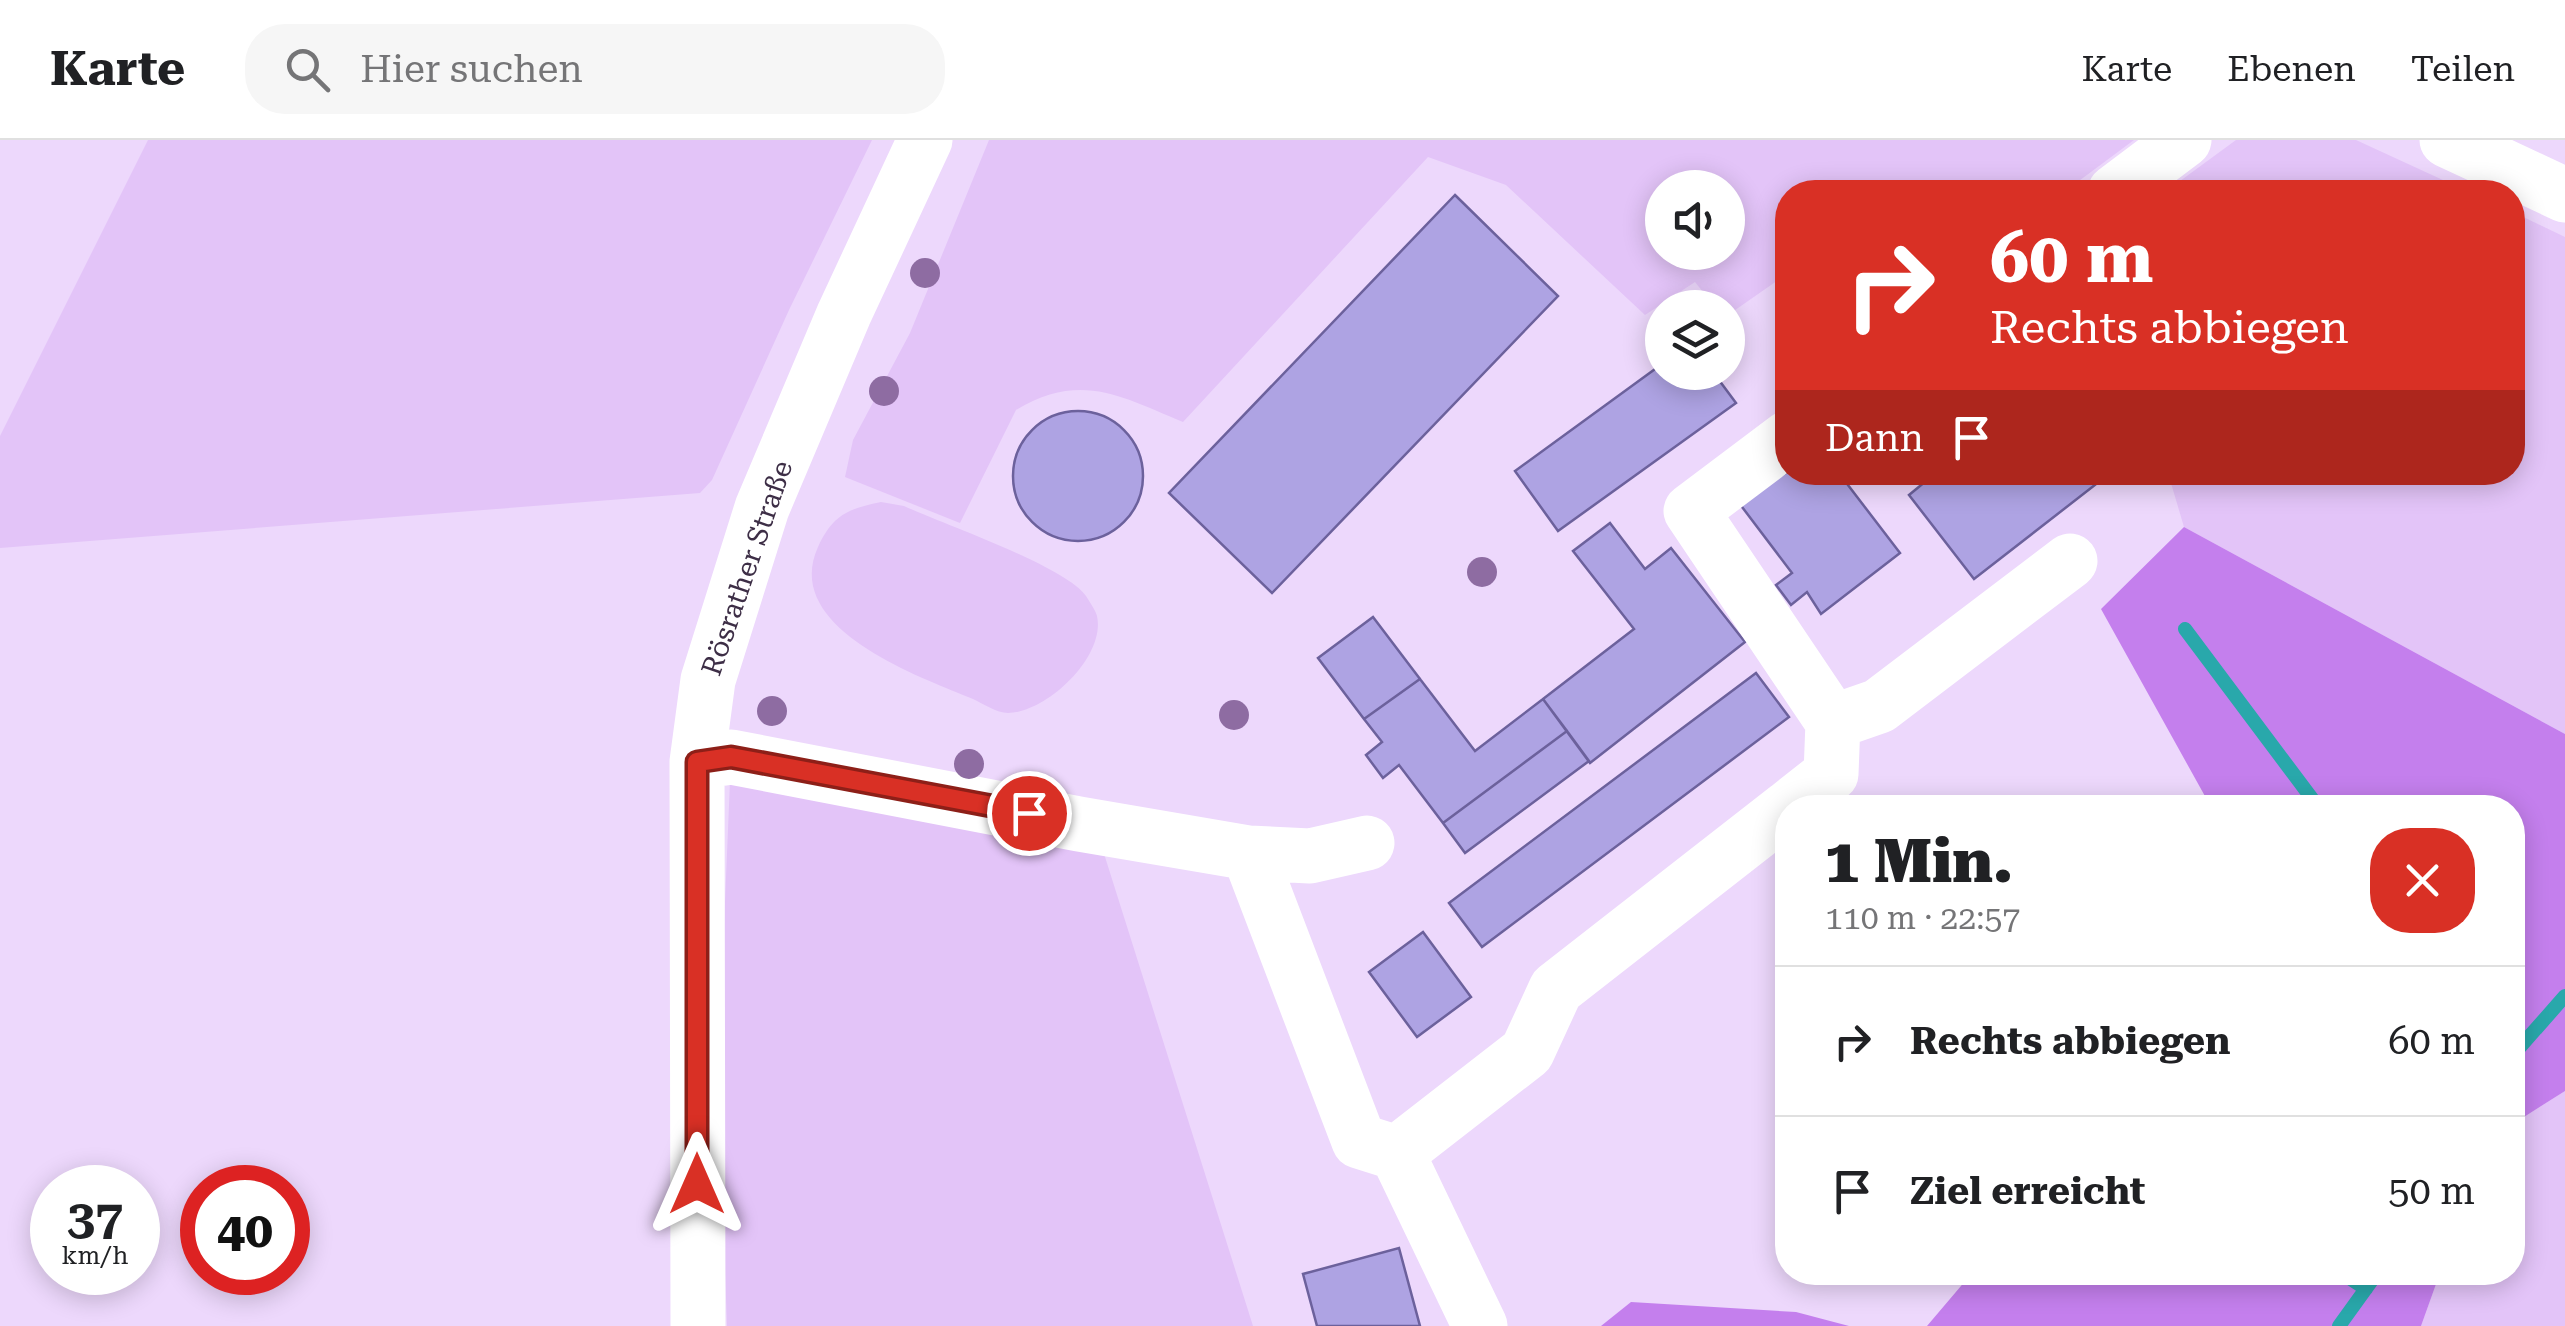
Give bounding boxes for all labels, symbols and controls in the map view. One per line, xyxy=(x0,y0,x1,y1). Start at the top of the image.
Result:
search box xyxy=(245,24,945,114)
text: Karte xyxy=(50,41,185,97)
icon: search xyxy=(280,42,335,97)
text: Hier suchen xyxy=(360,47,583,91)
text: Karte xyxy=(2082,49,2172,90)
text: Ebenen xyxy=(2227,49,2356,90)
text: Teilen xyxy=(2411,49,2515,90)
map controls xyxy=(1645,170,1745,390)
button: sound xyxy=(1645,170,1745,270)
text: 60 m xyxy=(1990,217,2154,299)
icon: right xyxy=(1825,220,1955,350)
button: layers xyxy=(1645,290,1745,390)
text: Rechts abbiegen xyxy=(1990,301,2349,354)
icon: arrive xyxy=(1944,410,1999,465)
text: Dann xyxy=(1825,416,1924,460)
street label: Rösrather Straße xyxy=(695,456,799,680)
pin xyxy=(987,771,1072,856)
icon: arrive xyxy=(1002,786,1057,841)
text: 1 Min. xyxy=(1825,826,2013,897)
button: close xyxy=(2370,828,2475,933)
text: 110 m · 22:57 xyxy=(1825,899,2020,937)
icon: right xyxy=(1825,1014,1880,1069)
text: Rechts abbiegen xyxy=(1910,1019,2231,1063)
text: 60 m xyxy=(2388,1019,2475,1063)
position arrow xyxy=(645,1132,749,1236)
icon: arrive xyxy=(1825,1164,1880,1219)
speed limit sign: 40 xyxy=(180,1165,310,1295)
text: Ziel erreicht xyxy=(1910,1169,2145,1213)
text: 50 m xyxy=(2388,1169,2475,1213)
text: 37 xyxy=(67,1189,123,1247)
text: km/h xyxy=(62,1241,128,1270)

